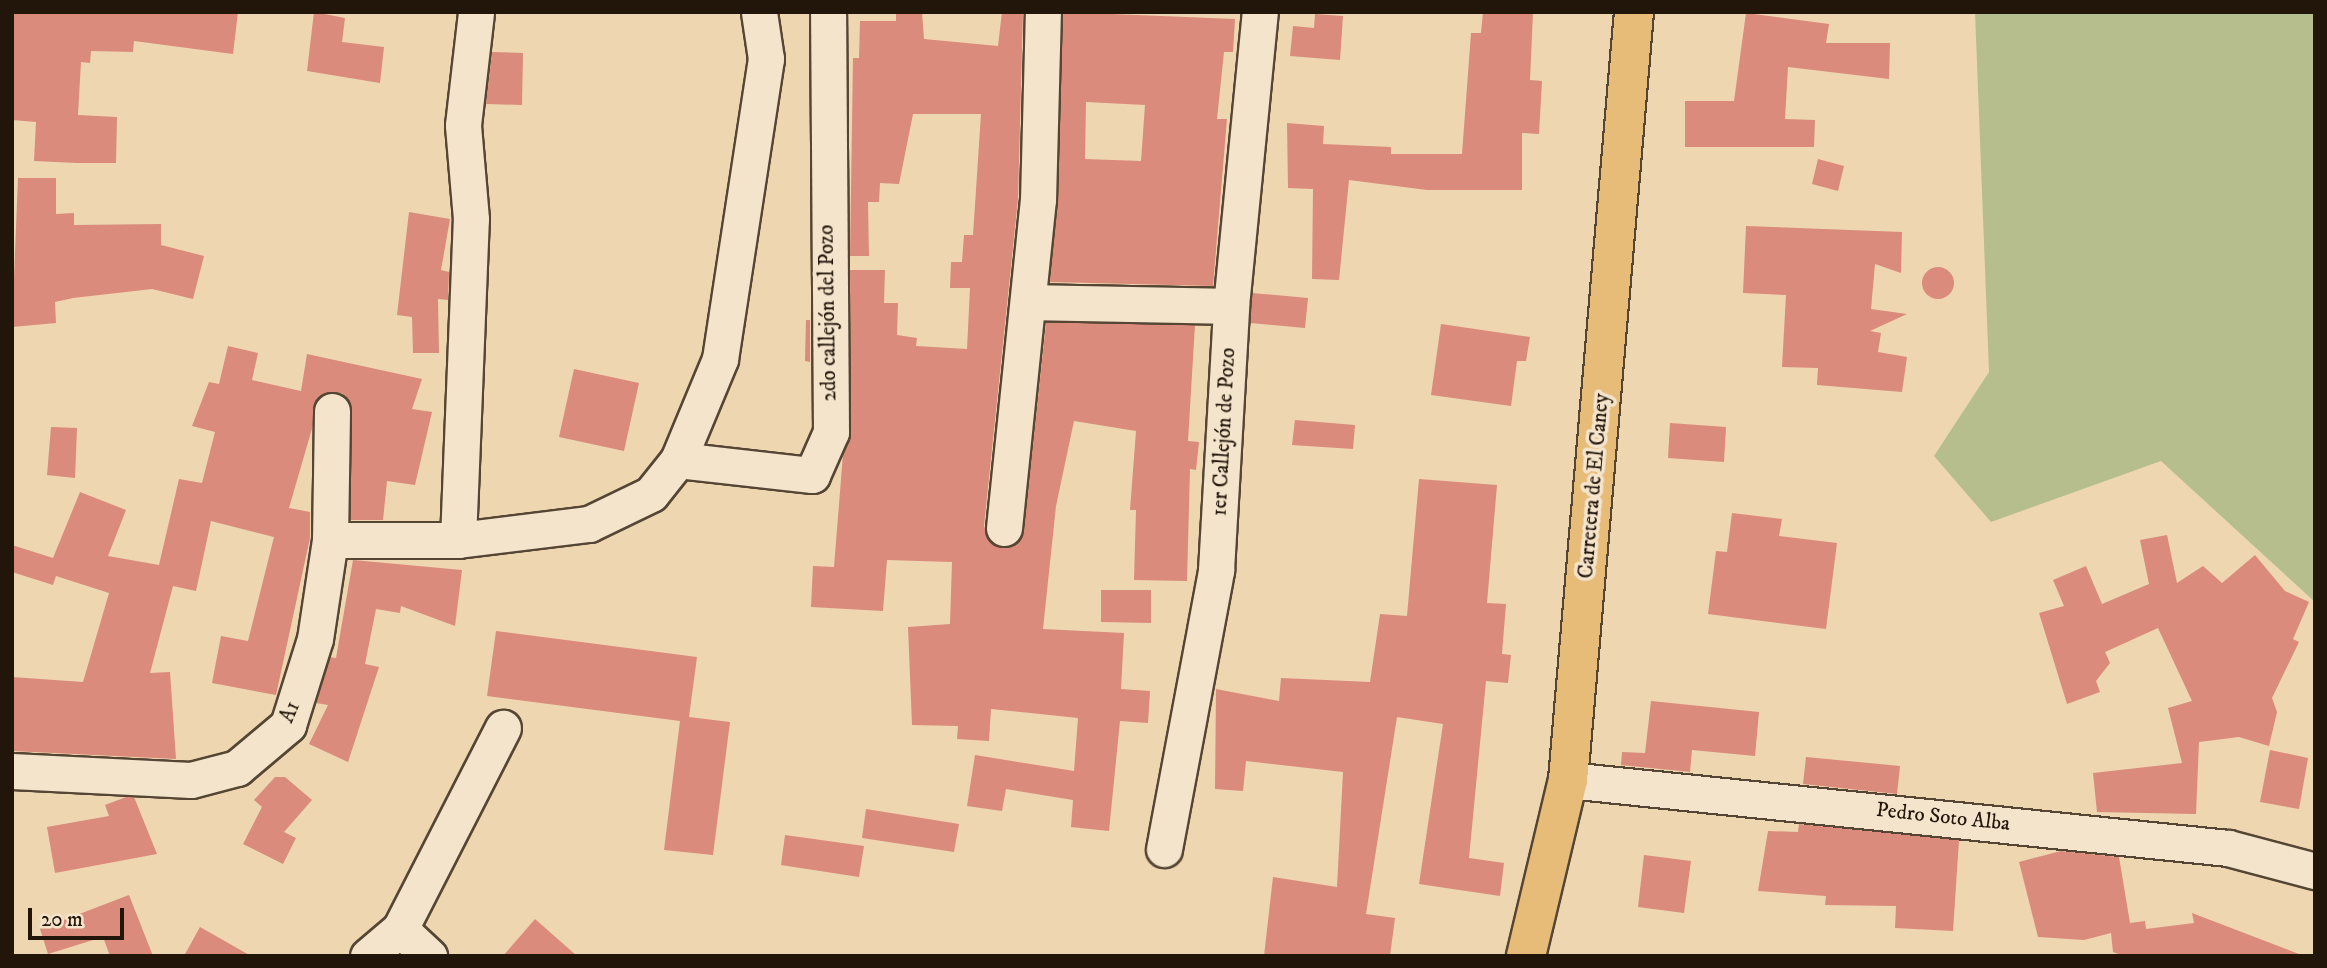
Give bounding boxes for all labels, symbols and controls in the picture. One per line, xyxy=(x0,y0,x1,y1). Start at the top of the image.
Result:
street label: 2do callejón del Pozo xyxy=(814,224,842,402)
street label: 1er Callejón de Pozo xyxy=(1207,347,1241,517)
street label: Carretera de El Caney xyxy=(1573,392,1615,580)
street label: A1 xyxy=(274,697,306,727)
street label: Pedro Soto Alba xyxy=(1875,797,2011,837)
scale bar xyxy=(32,894,128,938)
text: 20 m xyxy=(41,907,83,933)

